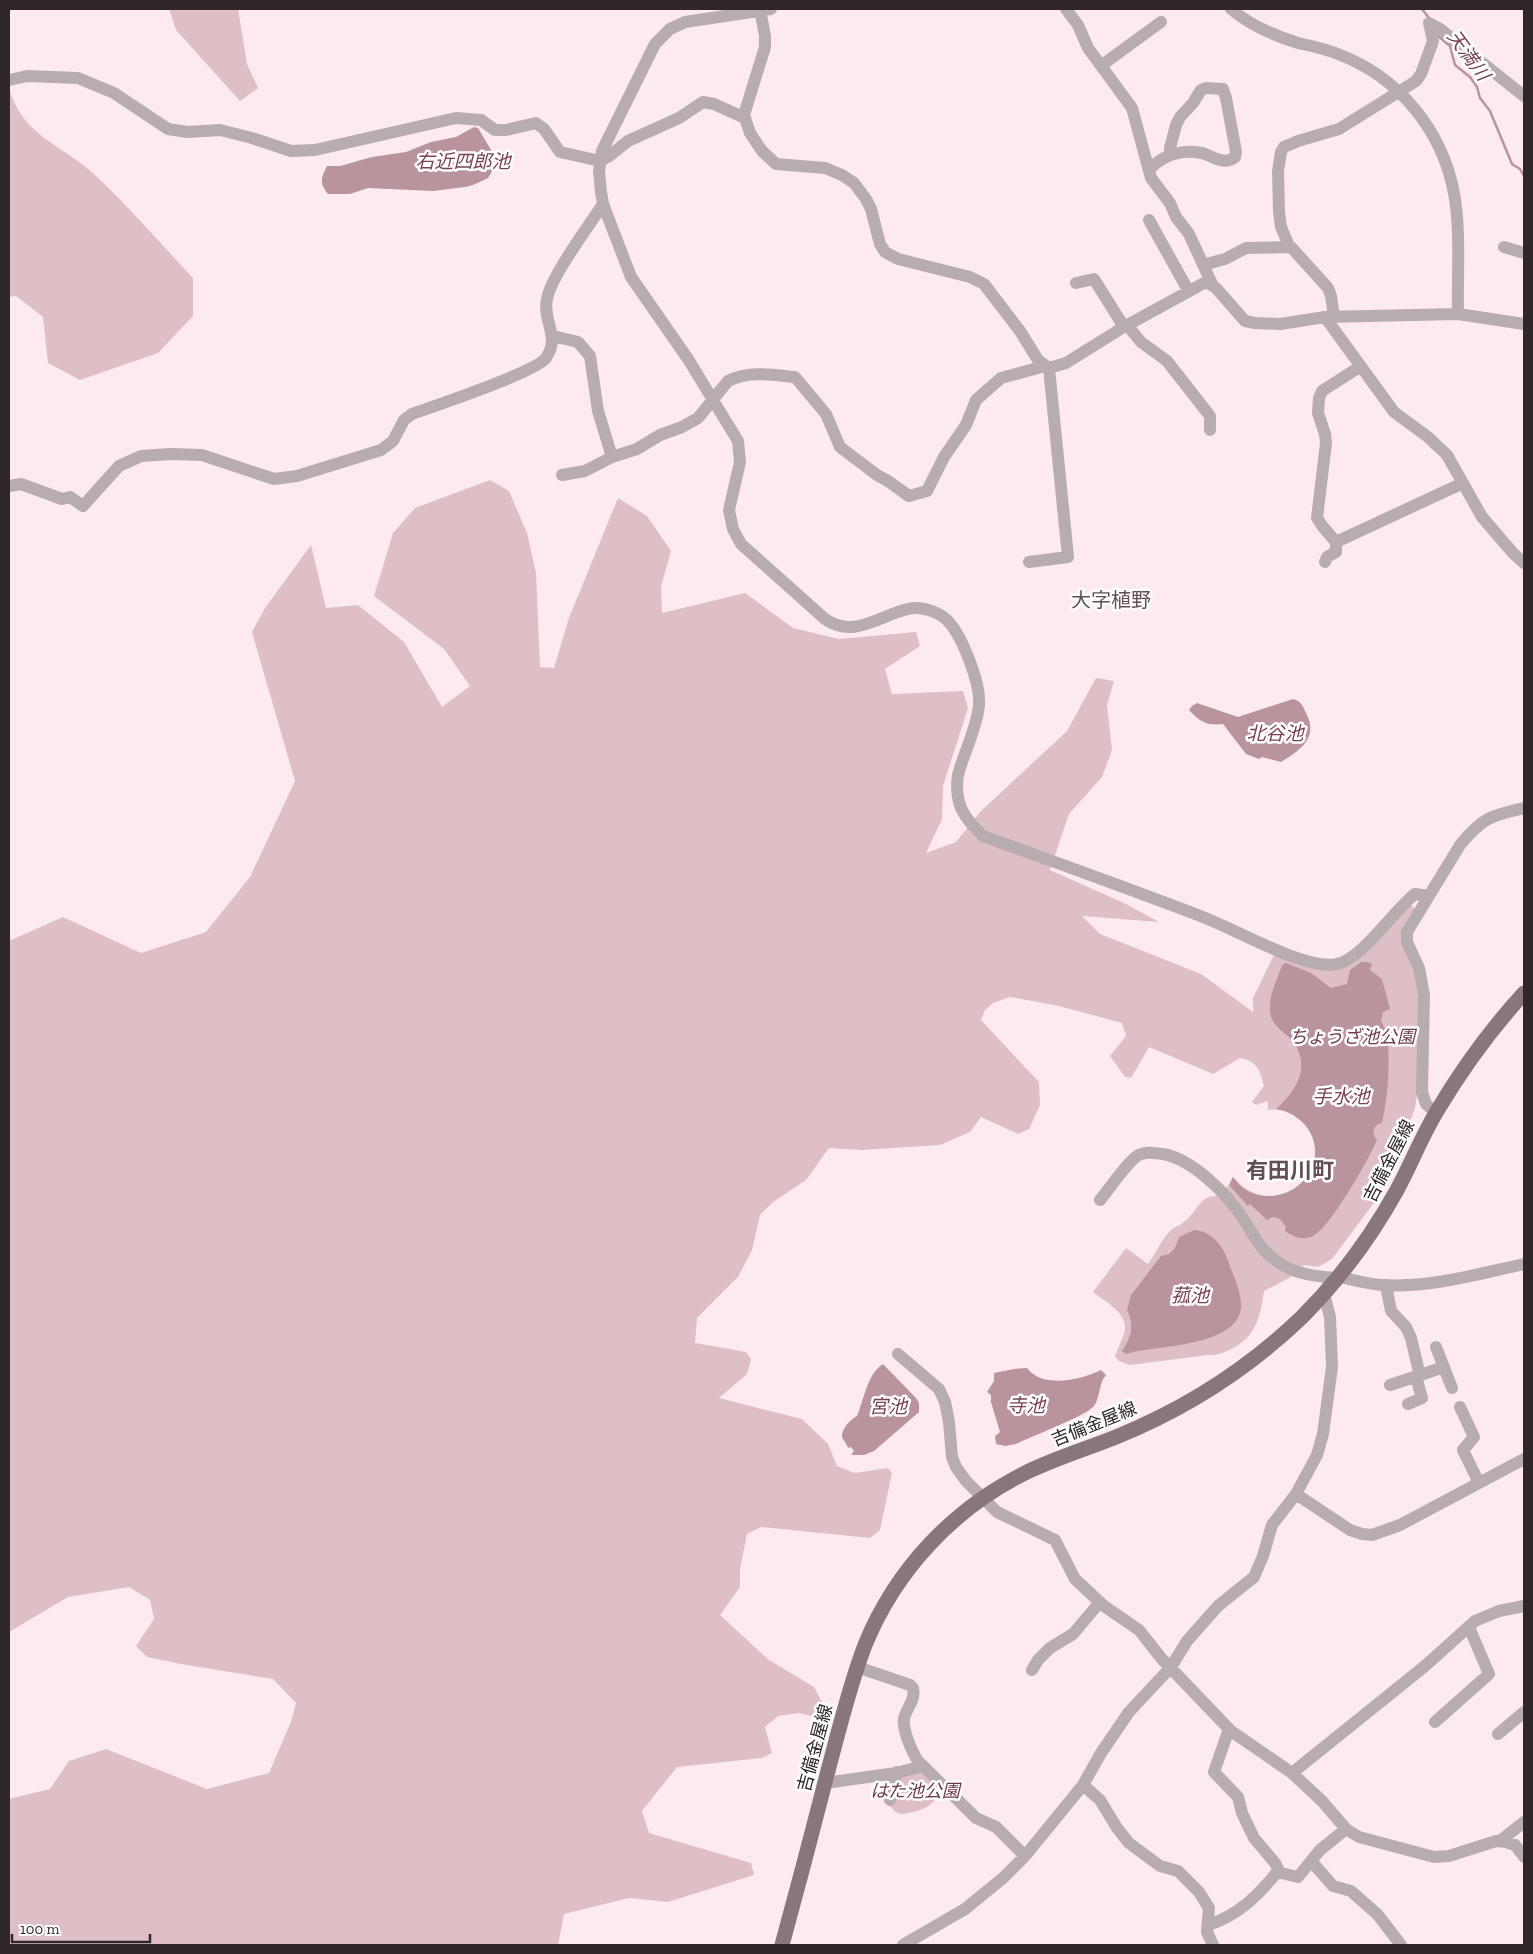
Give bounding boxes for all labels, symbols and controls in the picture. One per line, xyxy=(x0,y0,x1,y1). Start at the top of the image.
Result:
water label: 天満川 xyxy=(1443,25,1496,87)
water label: 右近四郎池 xyxy=(415,150,512,173)
district label: 大字植野 xyxy=(1071,588,1151,612)
water label: 北谷池 xyxy=(1246,722,1305,745)
park label: ちょうざ池公園 xyxy=(1289,1026,1418,1048)
water label: 手水池 xyxy=(1312,1085,1371,1108)
street label: 吉備金屋線 xyxy=(1359,1116,1419,1206)
district label: 有田川町 xyxy=(1246,1157,1334,1184)
water label: 菰池 xyxy=(1171,1284,1211,1307)
water label: 寺池 xyxy=(1007,1394,1047,1417)
water label: 宮池 xyxy=(869,1395,909,1418)
street label: 吉備金屋線 xyxy=(1048,1397,1140,1451)
street label: 吉備金屋線 xyxy=(793,1702,837,1794)
park label: はた池公園 xyxy=(870,1780,963,1802)
scale bar xyxy=(12,1912,150,1944)
text: 100 m xyxy=(20,1920,59,1938)

